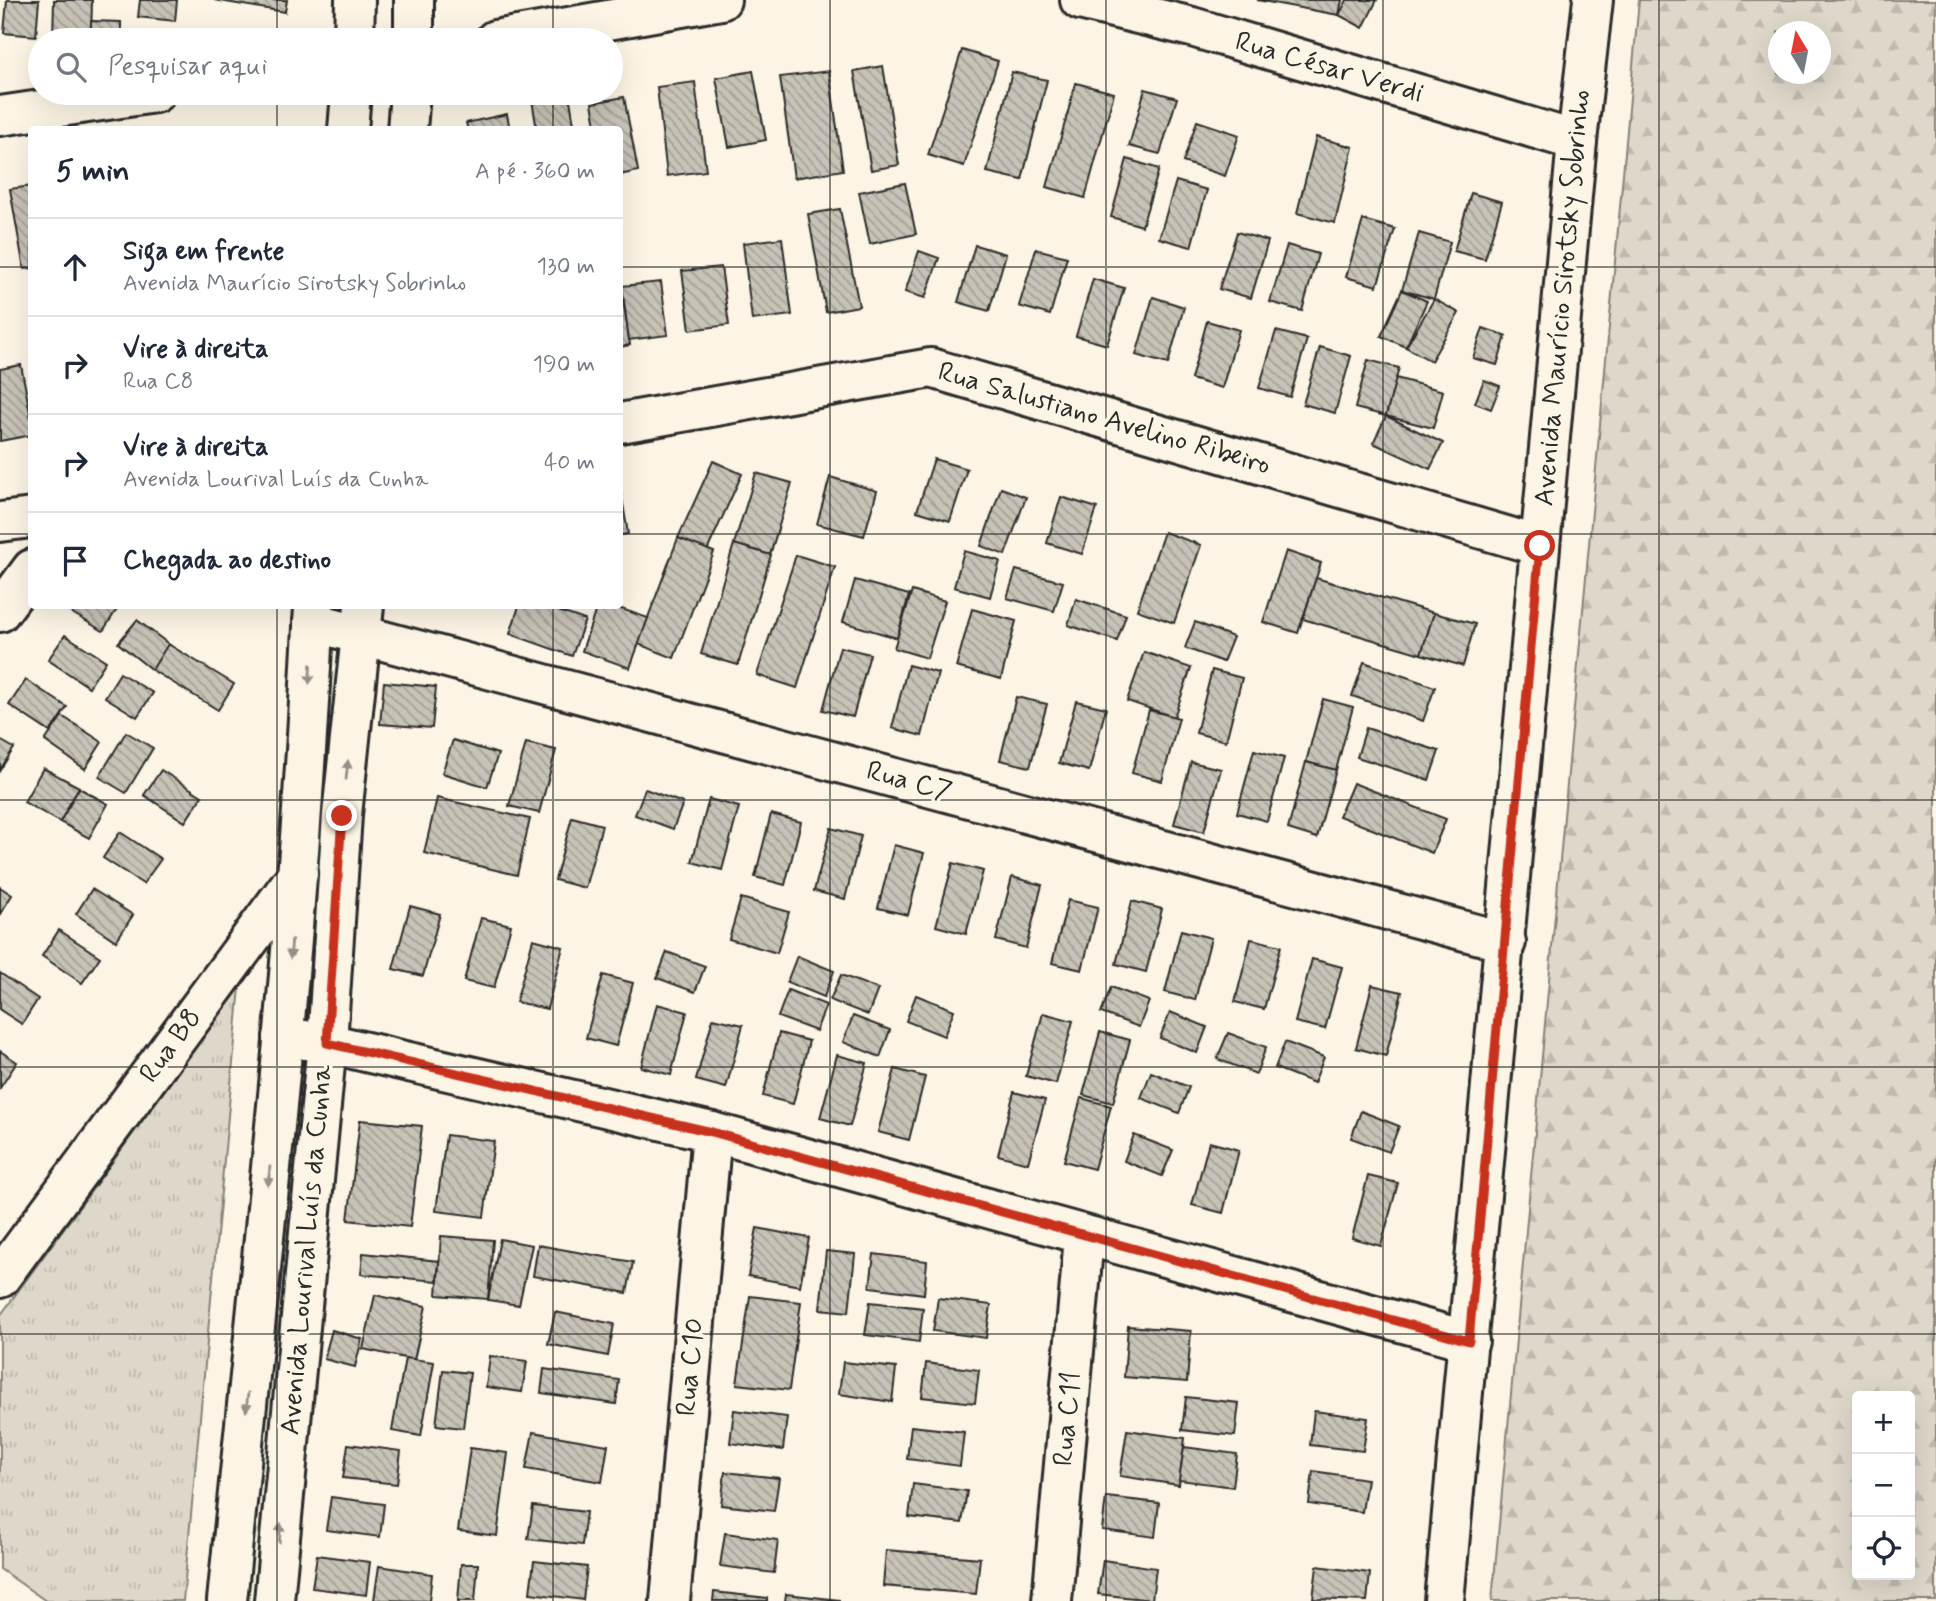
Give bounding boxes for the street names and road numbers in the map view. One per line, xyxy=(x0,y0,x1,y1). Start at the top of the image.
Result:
street label: Rua César Verdi xyxy=(1231,23,1427,113)
street label: Avenida Maurício Sirotsky Sobrinho xyxy=(1526,88,1600,508)
street label: Rua Salustiano Avelino Ribeiro xyxy=(933,354,1275,484)
street label: Rua C7 xyxy=(862,753,956,811)
street label: Rua B8 xyxy=(131,1001,211,1091)
street label: Avenida Lourival Luís da Cunha xyxy=(272,1063,342,1437)
street label: Rua C10 xyxy=(668,1316,714,1418)
street label: Rua C11 xyxy=(1045,1370,1091,1468)

